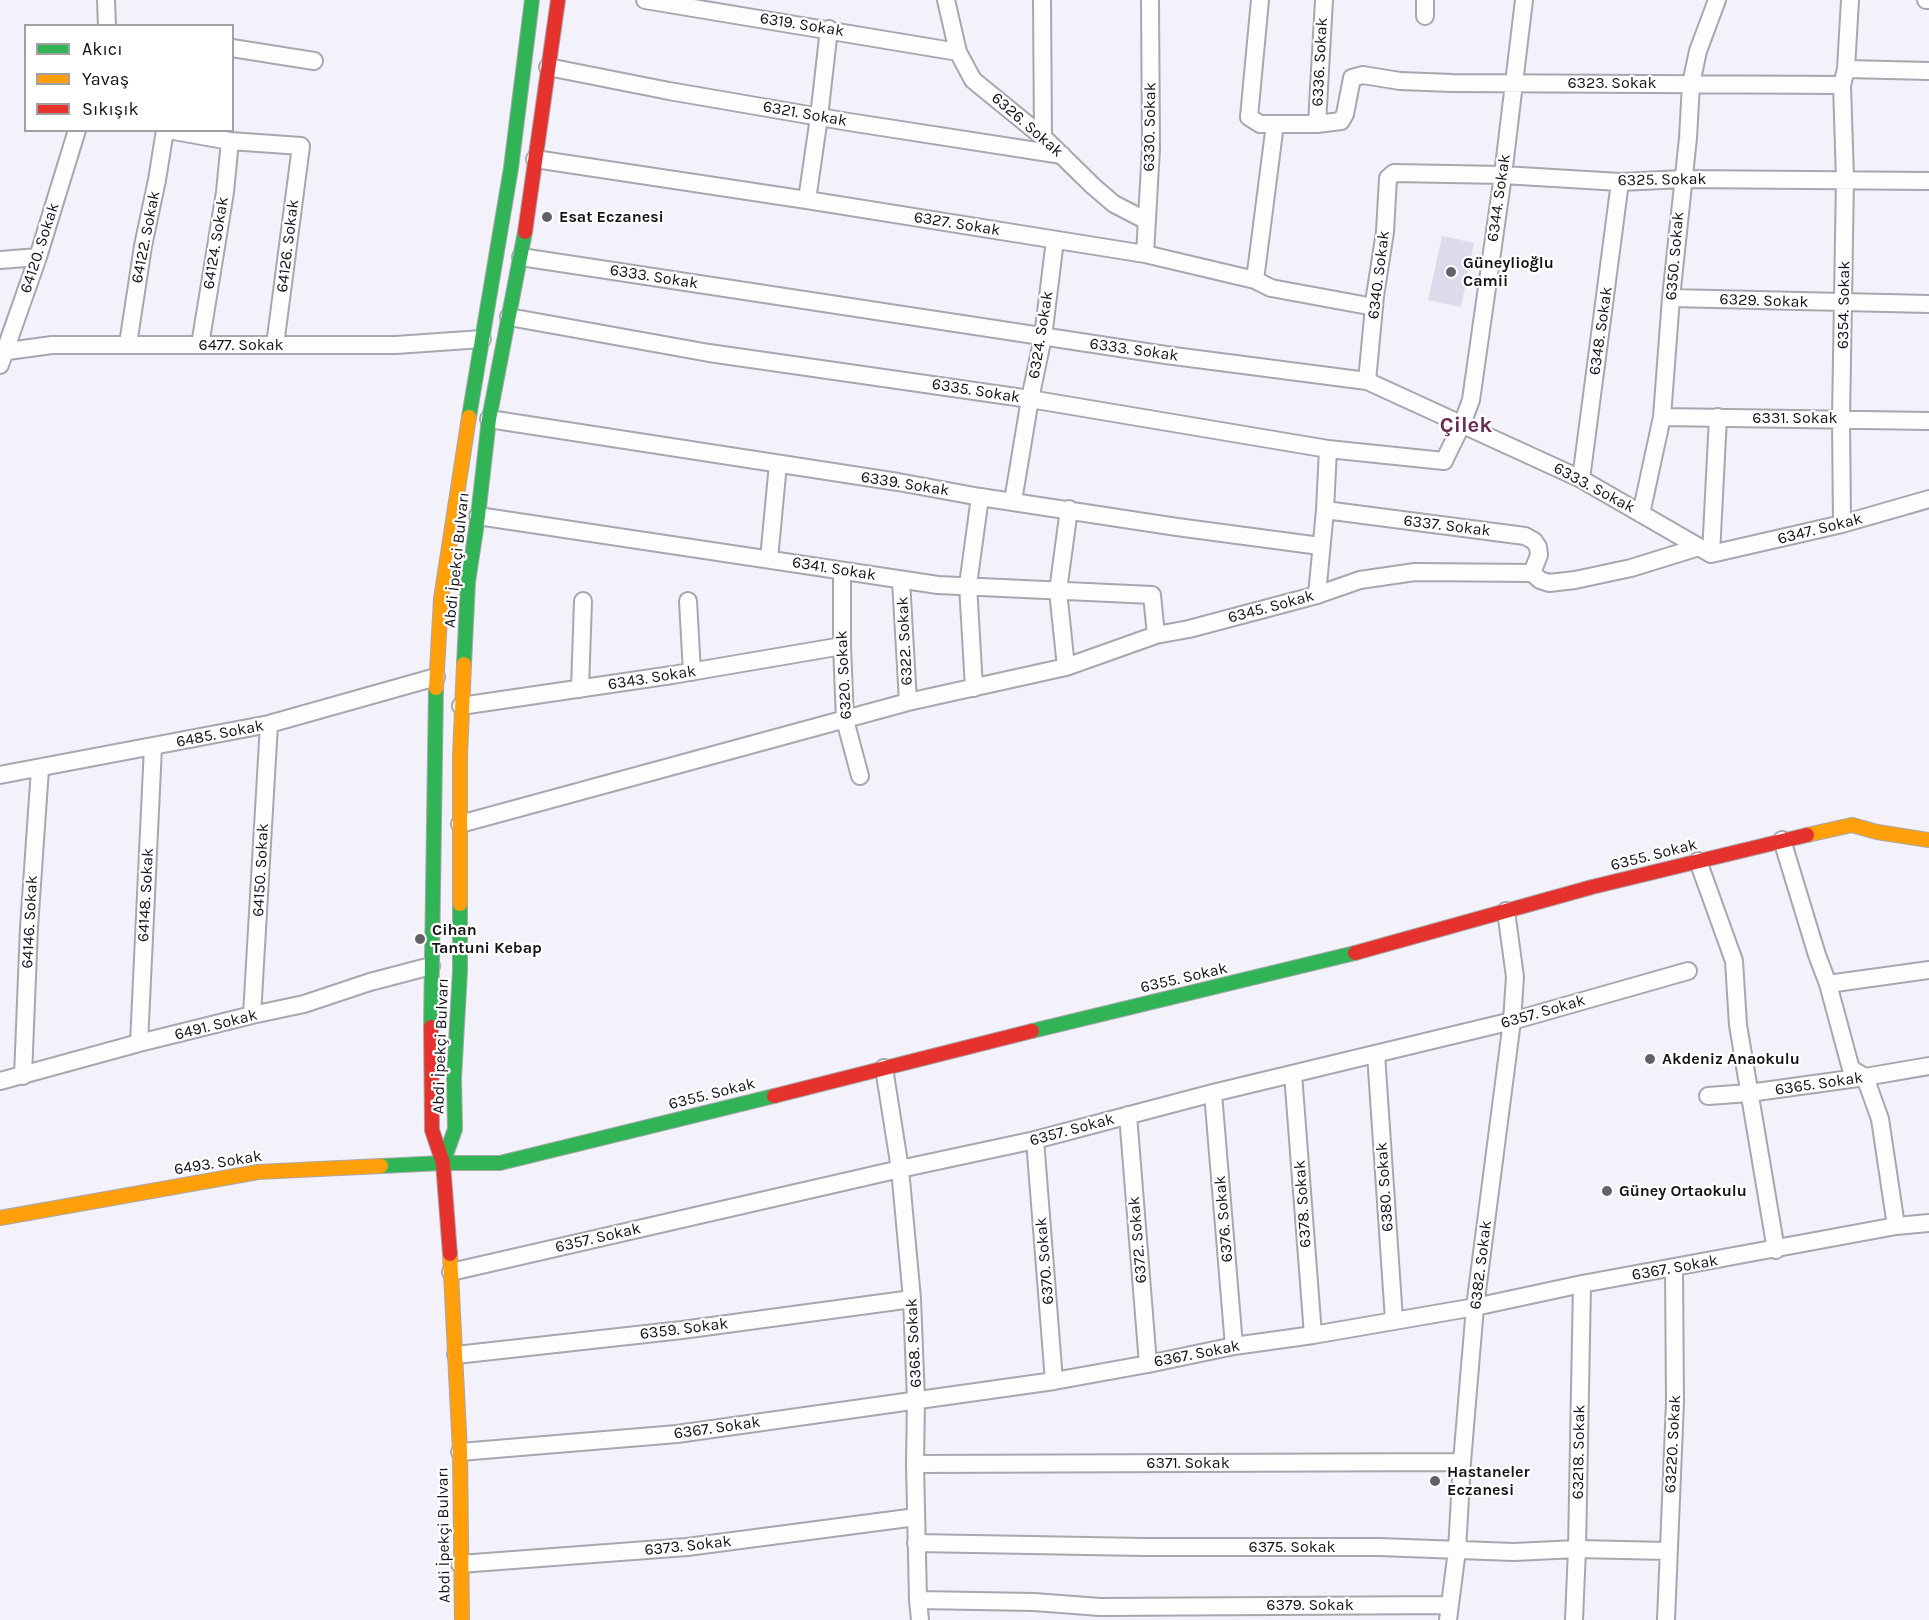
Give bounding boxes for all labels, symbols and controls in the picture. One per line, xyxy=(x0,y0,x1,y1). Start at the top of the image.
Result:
street label: 6319. Sokak xyxy=(758,9,846,41)
street label: 6336. Sokak xyxy=(1308,17,1332,107)
legend xyxy=(24,24,234,132)
text: Akıcı xyxy=(82,38,123,60)
text: Yavaş xyxy=(82,68,129,90)
street label: 6323. Sokak xyxy=(1567,73,1657,93)
street label: 6330. Sokak xyxy=(1140,82,1160,172)
street label: 6326. Sokak xyxy=(987,89,1067,161)
street label: 6321. Sokak xyxy=(761,97,849,131)
text: Sıkışık xyxy=(82,98,139,120)
street label: 6344. Sokak xyxy=(1483,153,1515,243)
street label: 6325. Sokak xyxy=(1617,170,1707,190)
street label: 64122. Sokak xyxy=(128,189,164,285)
street label: 64124. Sokak xyxy=(199,195,233,291)
street label: 64126. Sokak xyxy=(273,198,303,294)
street label: 64120. Sokak xyxy=(16,200,64,296)
place label: Esat Eczanesi xyxy=(559,207,664,227)
street label: 6327. Sokak xyxy=(912,208,1002,240)
marker: Esat Eczanesi xyxy=(540,210,554,224)
street label: 6350. Sokak xyxy=(1662,211,1688,301)
street label: 6340. Sokak xyxy=(1364,230,1394,320)
place label: Güneylioğlu Camii xyxy=(1463,253,1554,291)
street label: 6333. Sokak xyxy=(608,261,700,293)
street label: 6354. Sokak xyxy=(1834,261,1854,349)
marker: Güneylioğlu Camii xyxy=(1444,265,1458,279)
street label: 6348. Sokak xyxy=(1585,285,1617,377)
street label: 6324. Sokak xyxy=(1025,290,1057,380)
street label: 6329. Sokak xyxy=(1719,290,1809,312)
street label: 6333. Sokak xyxy=(1088,334,1180,366)
street label: 6477. Sokak xyxy=(198,335,284,355)
street label: 6335. Sokak xyxy=(931,375,1021,407)
street label: 6331. Sokak xyxy=(1752,408,1838,428)
district label: Çilek xyxy=(1440,413,1492,439)
street label: 6333. Sokak xyxy=(1550,459,1638,517)
street label: 6339. Sokak xyxy=(859,468,951,500)
street label: Abdi İpekçi Bulvarı xyxy=(440,491,474,629)
street label: 6347. Sokak xyxy=(1775,509,1865,549)
street label: 6337. Sokak xyxy=(1402,511,1492,541)
street label: 6341. Sokak xyxy=(791,553,877,585)
street label: 6345. Sokak xyxy=(1226,586,1316,628)
street label: 6322. Sokak xyxy=(893,596,917,686)
street label: 6320. Sokak xyxy=(832,630,856,720)
street label: 6343. Sokak xyxy=(607,662,697,694)
street label: 6485. Sokak xyxy=(175,716,265,752)
street label: 64150. Sokak xyxy=(249,823,273,917)
street label: 6355. Sokak xyxy=(1609,835,1699,875)
street label: 64148. Sokak xyxy=(134,848,158,942)
street label: 64146. Sokak xyxy=(18,875,42,969)
place label: Cihan Tantuni Kebap xyxy=(432,920,542,958)
marker: Cihan Tantuni Kebap xyxy=(413,932,427,946)
street label: 6355. Sokak xyxy=(1139,959,1229,997)
street label: Abdi İpekçi Bulvarı xyxy=(429,978,453,1114)
street label: 6357. Sokak xyxy=(1499,991,1587,1033)
street label: 6491. Sokak xyxy=(173,1005,259,1045)
place label: Akdeniz Anaokulu xyxy=(1662,1049,1800,1069)
marker: Akdeniz Anaokulu xyxy=(1643,1052,1657,1066)
street label: 6365. Sokak xyxy=(1774,1068,1864,1100)
street label: 6355. Sokak xyxy=(667,1074,757,1114)
street label: 6357. Sokak xyxy=(1027,1109,1117,1151)
street label: 6380. Sokak xyxy=(1372,1142,1398,1232)
street label: 6493. Sokak xyxy=(173,1147,263,1179)
street label: 6378. Sokak xyxy=(1290,1160,1316,1248)
street label: 6376. Sokak xyxy=(1211,1175,1237,1263)
place label: Güney Ortaokulu xyxy=(1619,1181,1747,1201)
marker: Güney Ortaokulu xyxy=(1600,1184,1614,1198)
street label: 6372. Sokak xyxy=(1125,1196,1151,1284)
street label: 6370. Sokak xyxy=(1032,1217,1058,1305)
street label: 6357. Sokak xyxy=(553,1219,643,1257)
street label: 6382. Sokak xyxy=(1466,1219,1496,1311)
street label: 6367. Sokak xyxy=(1630,1251,1720,1285)
street label: 6368. Sokak xyxy=(902,1298,926,1388)
street label: 6359. Sokak xyxy=(639,1314,729,1344)
street label: 6367. Sokak xyxy=(1152,1336,1242,1372)
street label: 63220. Sokak xyxy=(1661,1394,1685,1494)
street label: 63218. Sokak xyxy=(1569,1404,1589,1500)
street label: 6367. Sokak xyxy=(672,1412,762,1444)
street label: 6371. Sokak xyxy=(1146,1453,1230,1473)
place label: Hastaneler Eczanesi xyxy=(1447,1462,1530,1500)
street label: Abdi İpekçi Bulvarı xyxy=(433,1467,455,1603)
marker: Hastaneler Eczanesi xyxy=(1428,1474,1442,1488)
street label: 6373. Sokak xyxy=(643,1532,733,1560)
street label: 6375. Sokak xyxy=(1248,1537,1336,1557)
street label: 6379. Sokak xyxy=(1266,1595,1354,1615)

